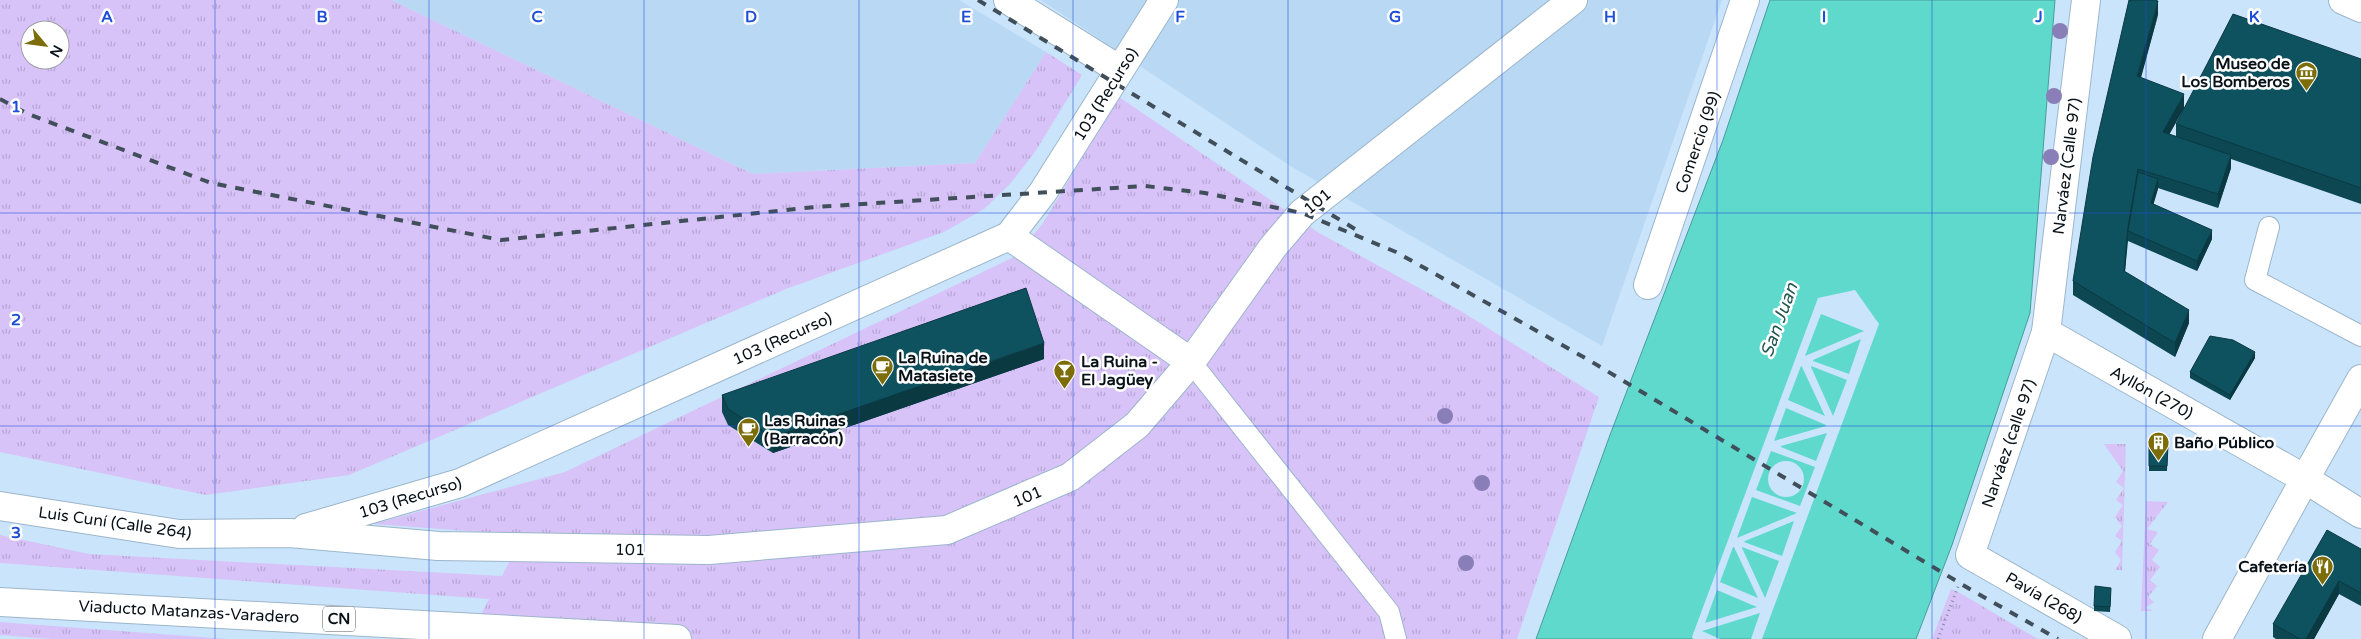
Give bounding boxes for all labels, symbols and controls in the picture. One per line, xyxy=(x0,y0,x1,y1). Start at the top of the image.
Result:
text: A xyxy=(101,7,113,27)
text: B xyxy=(316,7,328,27)
text: C xyxy=(531,7,543,27)
text: D xyxy=(745,7,757,27)
text: E xyxy=(961,7,971,27)
text: F xyxy=(1175,7,1185,27)
text: G xyxy=(1389,7,1401,27)
text: H xyxy=(1604,7,1616,27)
text: I xyxy=(1822,7,1826,27)
text: J xyxy=(2034,7,2043,27)
text: K xyxy=(2249,7,2260,27)
north arrow xyxy=(20,20,70,70)
text: N xyxy=(46,42,66,60)
street label: 103 (Recurso) xyxy=(1069,44,1143,145)
place label: Museo de Los Bomberos xyxy=(2181,54,2290,92)
museum icon: Museo de Los Bomberos xyxy=(2294,60,2318,91)
street label: Comercio (99) xyxy=(1671,89,1725,196)
text: 1 xyxy=(11,97,21,117)
street label: Narváez (Calle 97) xyxy=(2049,97,2085,236)
street label: 101 xyxy=(1300,184,1336,219)
water label: San Juan xyxy=(1755,279,1803,360)
street label: 103 (Recurso) xyxy=(730,308,835,370)
text: 2 xyxy=(11,310,21,330)
place label: La Ruina de Matasiete xyxy=(898,348,988,386)
place label: La Ruina - El Jagüey xyxy=(1081,352,1158,390)
cafe icon: La Ruina de Matasiete xyxy=(870,354,894,385)
bar icon: La Ruina - El Jagüey xyxy=(1053,358,1077,389)
street label: Ayllón (270) xyxy=(2107,362,2196,424)
street label: Narváez (calle 97) xyxy=(1978,376,2040,510)
place label: Las Ruinas (Barracón) xyxy=(764,411,846,449)
cafe icon: Las Ruinas (Barracón) xyxy=(736,417,760,448)
building icon: Baño Público xyxy=(2146,430,2170,461)
place label: Baño Público xyxy=(2174,433,2275,453)
street label: 103 (Recurso) xyxy=(356,473,464,523)
street label: 101 xyxy=(1010,482,1045,512)
street label: Luis Cuní (Calle 264) xyxy=(37,502,193,544)
text: 3 xyxy=(11,523,21,543)
street label: 101 xyxy=(615,540,645,560)
restaurant icon: Cafetería xyxy=(2311,554,2335,585)
place label: Cafetería xyxy=(2238,557,2307,577)
street label: Pavía (268) xyxy=(2002,568,2085,628)
street label: Viaducto Matanzas-Varadero xyxy=(78,596,300,628)
road number: CN xyxy=(323,606,355,632)

